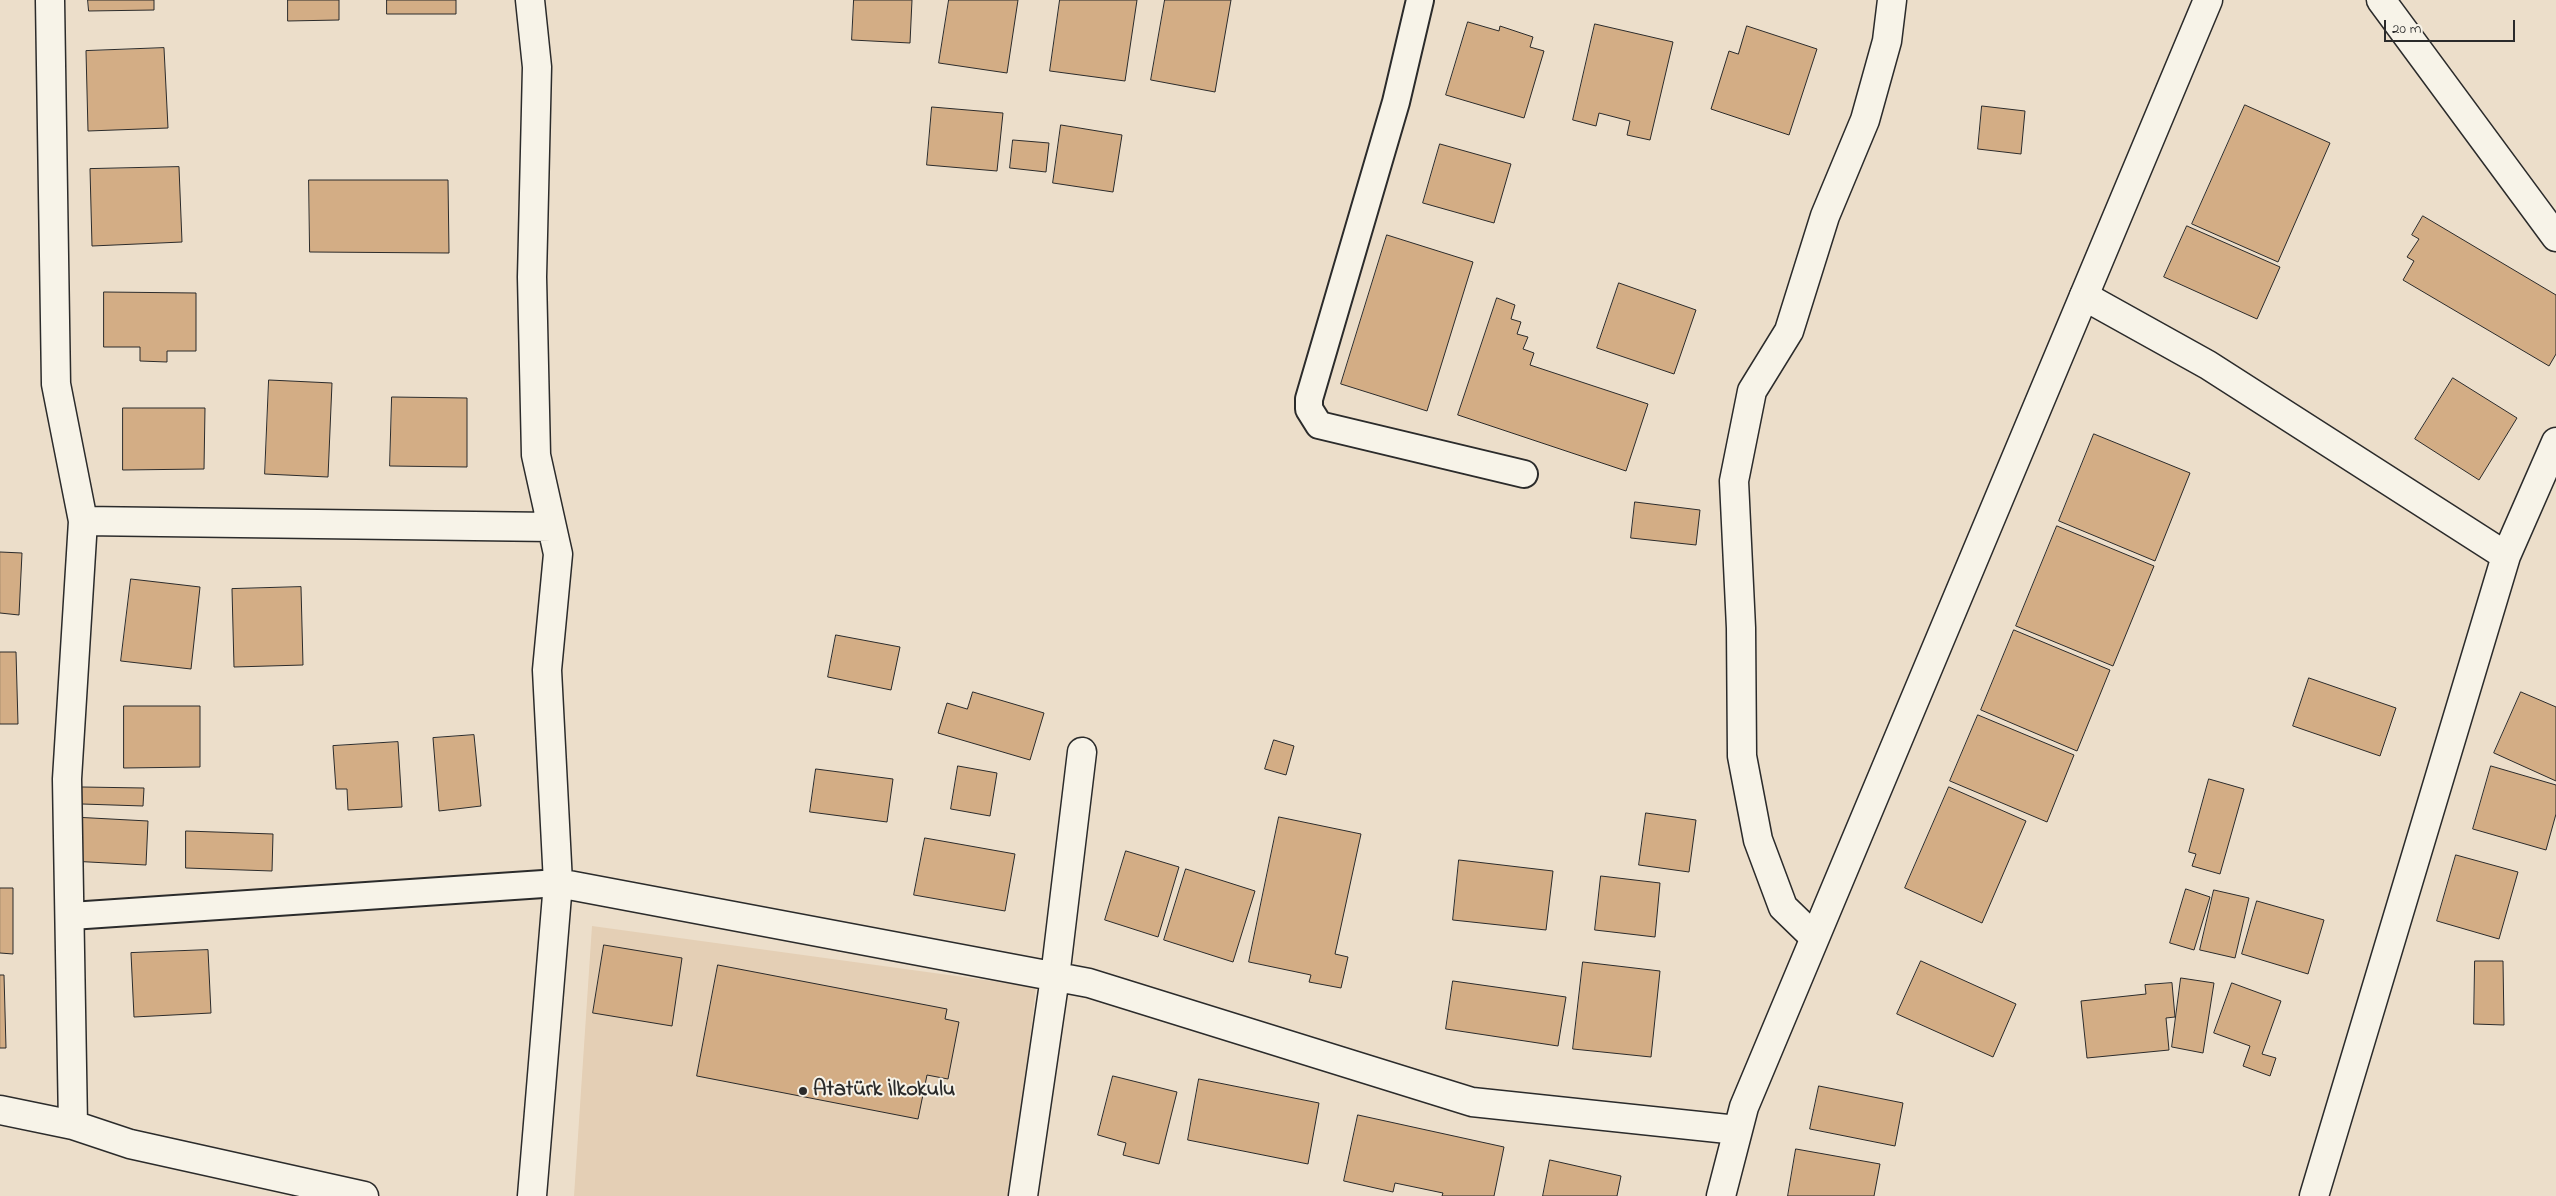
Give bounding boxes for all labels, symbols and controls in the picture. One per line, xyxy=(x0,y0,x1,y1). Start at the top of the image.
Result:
scale bar xyxy=(2386,10,2517,42)
text: 20 m xyxy=(2392,18,2421,40)
place label: Atatürk İlkokulu xyxy=(813,1078,955,1104)
marker: Atatürk İlkokulu xyxy=(797,1085,809,1097)

